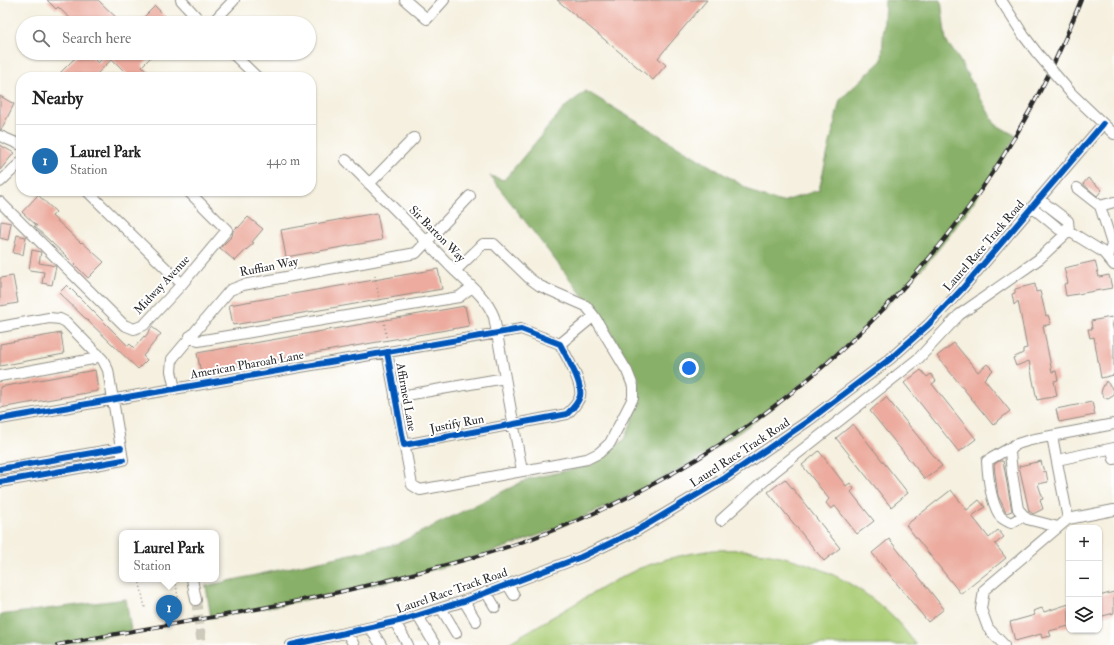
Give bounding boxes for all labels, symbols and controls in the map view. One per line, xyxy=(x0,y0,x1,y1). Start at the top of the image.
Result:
search box xyxy=(16,16,316,60)
icon: search xyxy=(30,27,52,49)
text: Search here xyxy=(62,29,131,48)
text: Nearby xyxy=(32,88,83,109)
text: Laurel Park xyxy=(70,143,141,162)
text: 1 xyxy=(43,153,47,169)
text: 440 m xyxy=(266,153,300,169)
text: Station xyxy=(70,162,107,178)
street label: Laurel Race Track Road xyxy=(940,197,1028,295)
street label: Sir Barton Way xyxy=(406,203,469,266)
street label: Midway Avenue xyxy=(131,252,193,318)
street label: Ruffian Way xyxy=(238,254,300,280)
street label: American Pharoah Lane xyxy=(188,348,305,383)
your location xyxy=(679,358,699,378)
street label: Affirmed Lane xyxy=(392,361,419,432)
street label: Justify Run xyxy=(428,411,485,437)
street label: Laurel Race Track Road xyxy=(687,415,793,491)
map controls xyxy=(1066,525,1102,633)
button: + xyxy=(1066,525,1102,561)
popup xyxy=(119,530,219,582)
text: Laurel Park xyxy=(134,539,204,558)
text: Station xyxy=(134,558,171,574)
button: − xyxy=(1066,561,1102,597)
street label: Laurel Race Track Road xyxy=(395,565,509,617)
pin: 1 xyxy=(156,595,182,628)
button: layers xyxy=(1066,597,1102,633)

